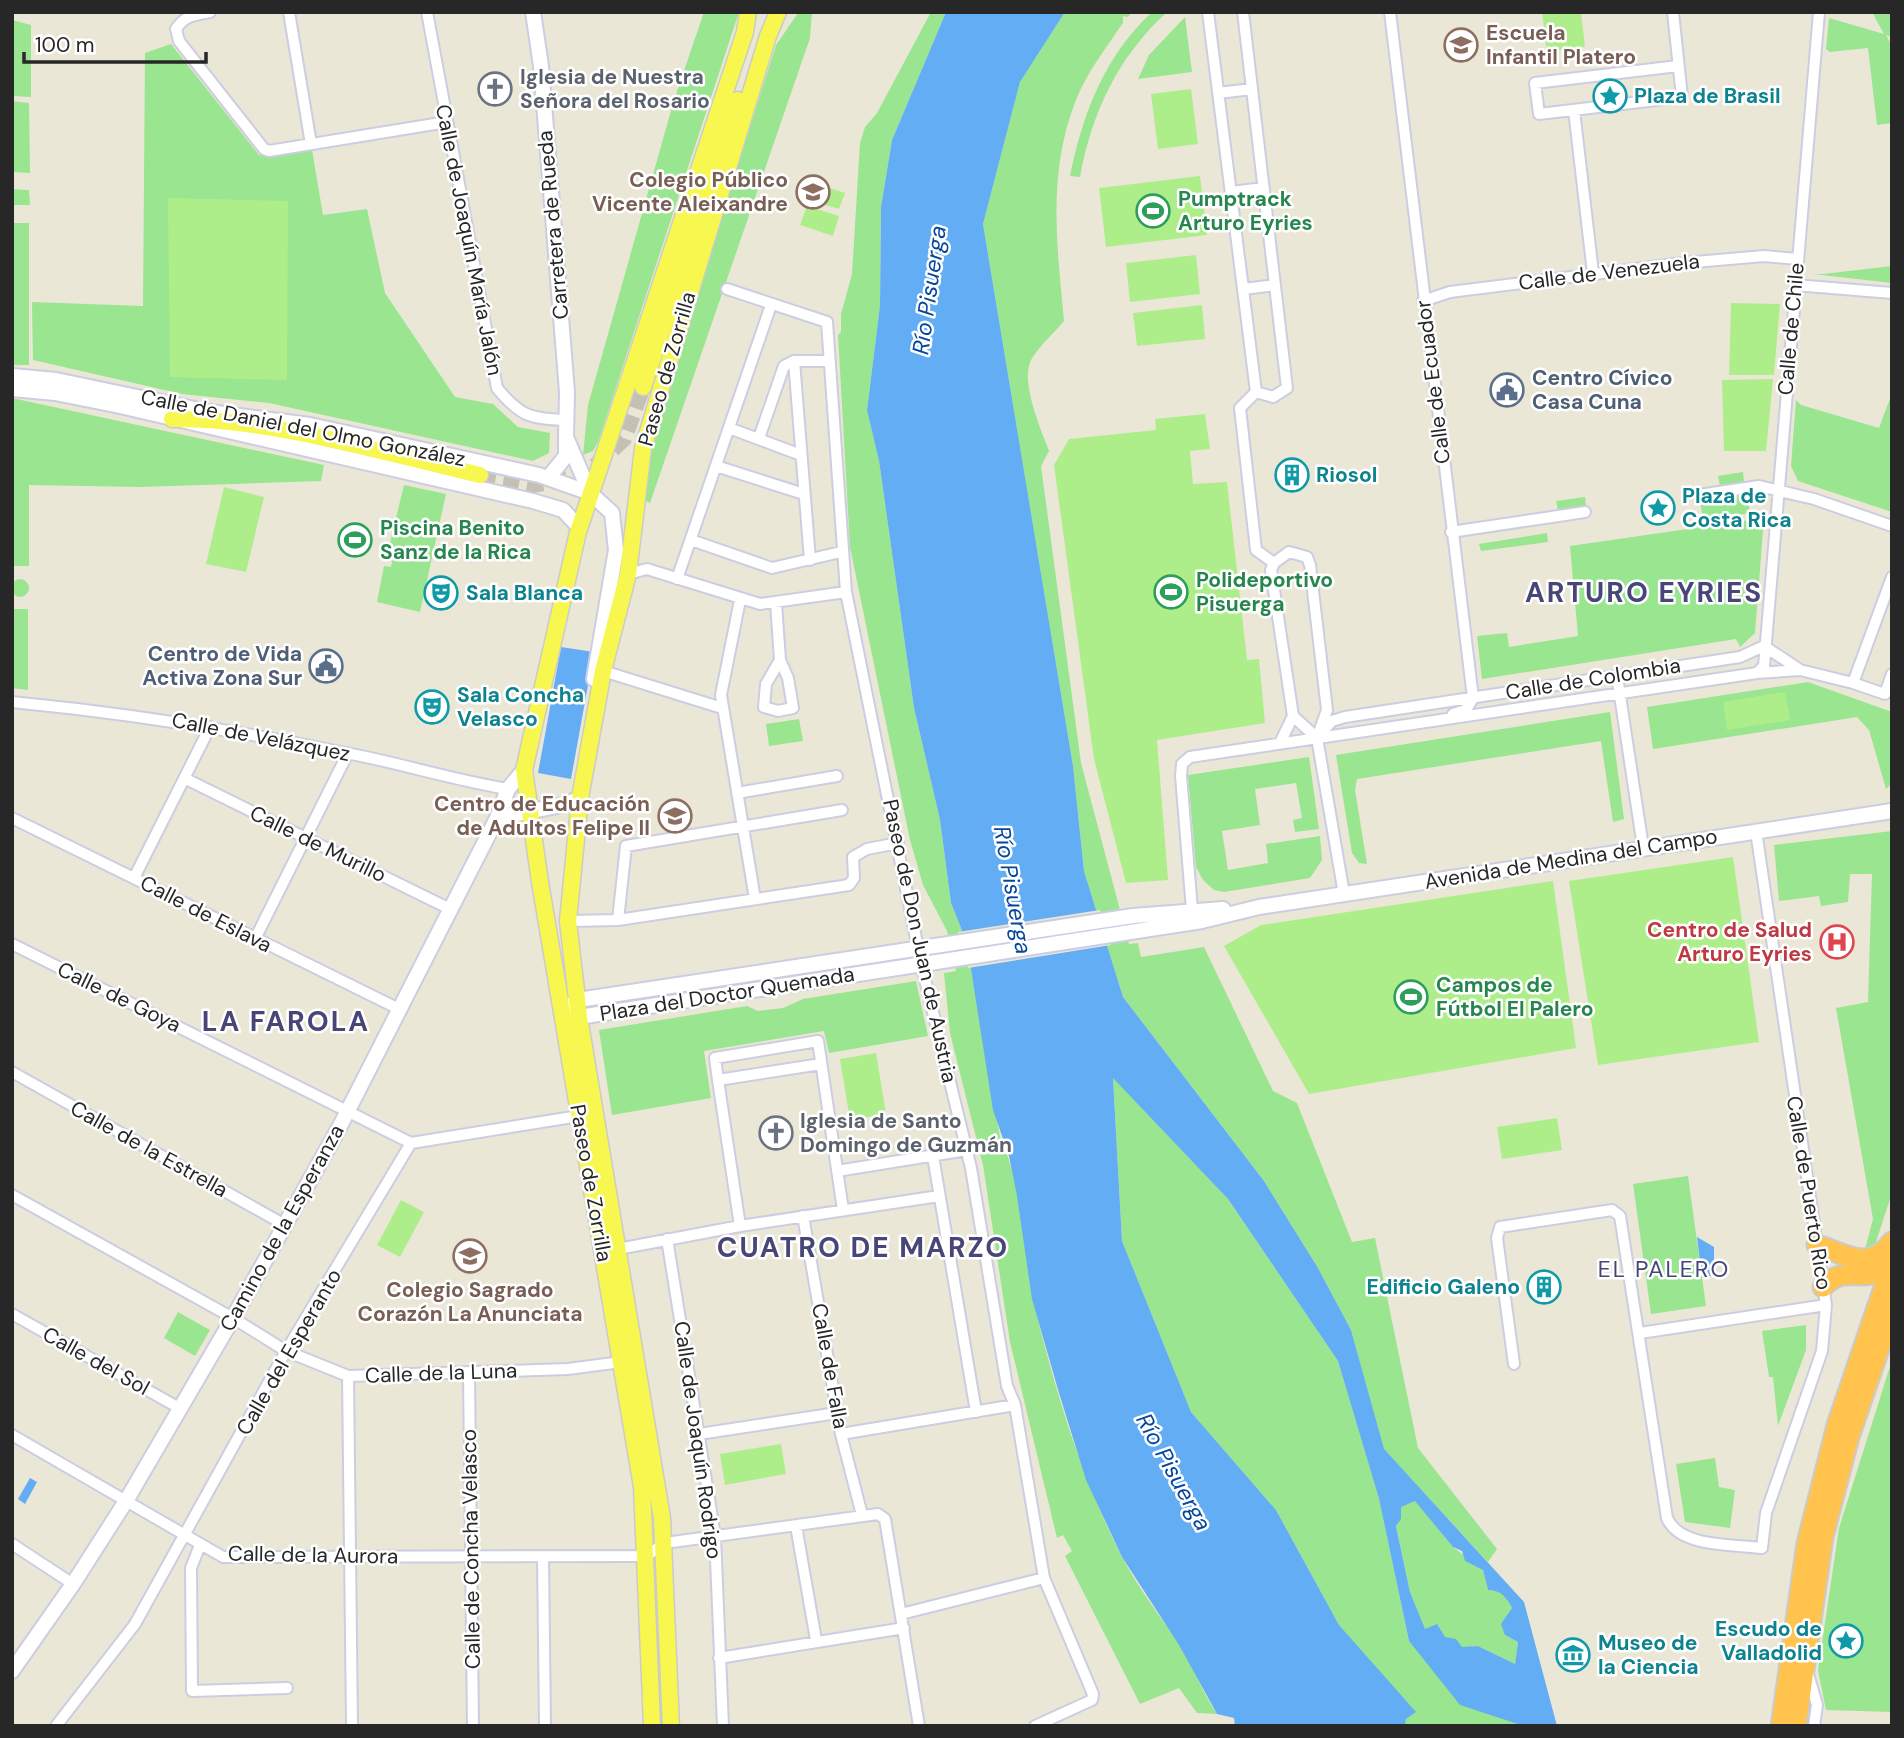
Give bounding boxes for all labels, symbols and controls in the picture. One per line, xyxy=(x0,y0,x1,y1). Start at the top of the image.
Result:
place label: Escuela Infantil Platero xyxy=(1486,19,1636,71)
scale bar xyxy=(24,21,206,65)
school or university icon: Escuela Infantil Platero xyxy=(1442,26,1480,64)
text: 100 m xyxy=(35,31,95,59)
place label: Iglesia de Nuestra Señora del Rosario xyxy=(520,63,710,115)
church icon: Iglesia de Nuestra Señora del Rosario xyxy=(476,70,514,108)
place icon: Plaza de Brasil xyxy=(1591,77,1629,115)
place label: Plaza de Brasil xyxy=(1634,82,1781,110)
street label: Calle de Joaquín María Jalón xyxy=(429,102,509,378)
street label: Carretera de Rueda xyxy=(531,129,575,321)
place label: Colegio Público Vicente Aleixandre xyxy=(592,166,788,218)
school or university icon: Colegio Público Vicente Aleixandre xyxy=(794,173,832,211)
place label: Pumptrack Arturo Eyries xyxy=(1178,185,1313,237)
sports icon: Pumptrack Arturo Eyries xyxy=(1134,192,1172,230)
water label: Río Pisuerga xyxy=(905,224,953,356)
street label: Calle de Venezuela xyxy=(1517,247,1701,297)
street label: Calle de Chile xyxy=(1771,262,1811,396)
street label: Paseo de Zorrilla xyxy=(632,288,702,450)
street label: Calle de Ecuador xyxy=(1409,298,1457,465)
place label: Centro Cívico Casa Cuna xyxy=(1532,364,1673,416)
public building icon: Centro Cívico Casa Cuna xyxy=(1488,371,1526,409)
street label: Calle de Daniel del Olmo González xyxy=(138,383,468,473)
building icon: Riosol xyxy=(1273,456,1311,494)
place label: Riosol xyxy=(1316,461,1377,489)
place label: Plaza de Costa Rica xyxy=(1682,482,1792,534)
place icon: Plaza de Costa Rica xyxy=(1639,489,1677,527)
place label: Piscina Benito Sanz de la Rica xyxy=(380,514,531,566)
sports icon: Piscina Benito Sanz de la Rica xyxy=(336,521,374,559)
place label: Polideportivo Pisuerga xyxy=(1196,566,1333,618)
sports icon: Polideportivo Pisuerga xyxy=(1152,573,1190,611)
theatre icon: Sala Blanca xyxy=(422,574,460,612)
district label: ARTURO EYRIES xyxy=(1525,574,1763,611)
place label: Sala Blanca xyxy=(466,579,583,607)
place label: Centro de Vida Activa Zona Sur xyxy=(142,640,302,692)
public building icon: Centro de Vida Activa Zona Sur xyxy=(307,647,345,685)
street label: Calle de Colombia xyxy=(1503,651,1683,707)
place label: Sala Concha Velasco xyxy=(457,681,584,733)
theatre icon: Sala Concha Velasco xyxy=(413,688,451,726)
street label: Calle de Velázquez xyxy=(169,706,353,768)
place label: Centro de Educación de Adultos Felipe II xyxy=(434,790,650,842)
school or university icon: Centro de Educación de Adultos Felipe II xyxy=(656,797,694,835)
street label: Paseo de Don Juan de Austria xyxy=(876,797,964,1085)
street label: Calle de Murillo xyxy=(245,799,391,889)
street label: Avenida de Medina del Campo xyxy=(1422,822,1720,896)
water label: Río Pisuerga xyxy=(987,823,1039,957)
street label: Calle de Eslava xyxy=(135,869,277,959)
place label: Centro de Salud Arturo Eyries xyxy=(1647,916,1812,968)
hospital icon: Centro de Salud Arturo Eyries xyxy=(1818,923,1856,961)
street label: Calle de Goya xyxy=(53,955,185,1039)
street label: Plaza del Doctor Quemada xyxy=(598,960,856,1028)
place label: Campos de Fútbol El Palero xyxy=(1436,971,1594,1023)
sports icon: Campos de Fútbol El Palero xyxy=(1392,978,1430,1016)
district label: LA FAROLA xyxy=(202,1003,370,1040)
street label: Calle de la Estrella xyxy=(65,1094,233,1204)
street label: Calle de Puerto Rico xyxy=(1780,1094,1838,1292)
street label: Paseo de Zorrilla xyxy=(563,1102,619,1264)
place label: Iglesia de Santo Domingo de Guzmán xyxy=(800,1107,1012,1159)
church icon: Iglesia de Santo Domingo de Guzmán xyxy=(757,1114,795,1152)
street label: Camino de la Esperanza xyxy=(213,1120,351,1336)
district label: CUATRO DE MARZO xyxy=(717,1229,1009,1266)
school or university icon: Colegio Sagrado Corazón La Anunciata xyxy=(451,1237,489,1275)
district label: EL PALERO xyxy=(1598,1254,1730,1284)
street label: Calle del Esperanto xyxy=(230,1264,348,1440)
building icon: Edificio Galeno xyxy=(1525,1268,1563,1306)
place label: Edificio Galeno xyxy=(1367,1273,1520,1301)
place label: Colegio Sagrado Corazón La Anunciata xyxy=(358,1276,582,1328)
street label: Calle de Falla xyxy=(805,1301,855,1431)
street label: Calle de Joaquín Rodrigo xyxy=(667,1319,729,1561)
street label: Calle del Sol xyxy=(38,1320,154,1402)
street label: Calle de la Luna xyxy=(364,1356,518,1390)
water label: Río Pisuerga xyxy=(1129,1408,1219,1536)
street label: Calle de Concha Velasco xyxy=(455,1429,487,1669)
street label: Calle de la Aurora xyxy=(228,1540,398,1570)
place label: Escudo de Valladolid xyxy=(1715,1615,1822,1667)
place icon: Escudo de Valladolid xyxy=(1827,1622,1865,1660)
place label: Museo de la Ciencia xyxy=(1598,1629,1699,1681)
museum icon: Museo de la Ciencia xyxy=(1554,1636,1592,1674)

